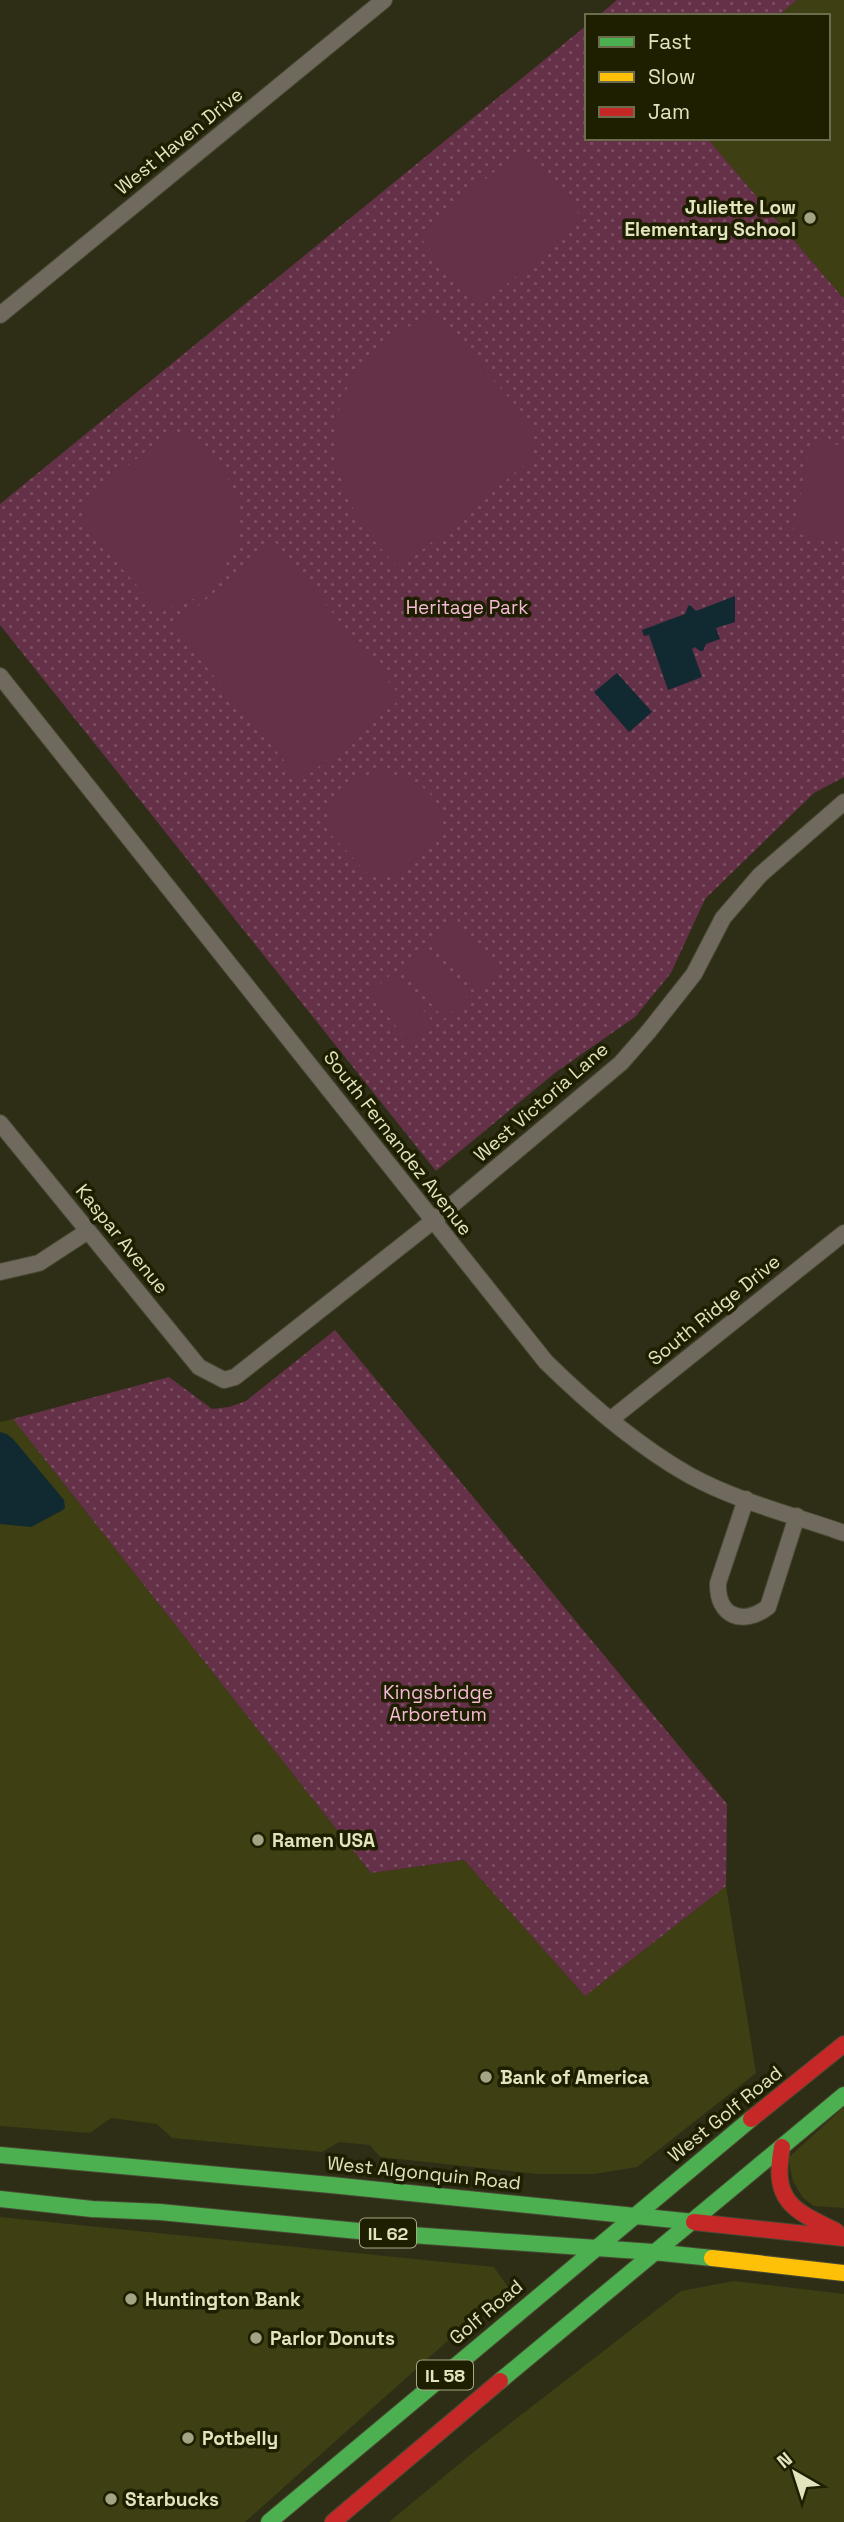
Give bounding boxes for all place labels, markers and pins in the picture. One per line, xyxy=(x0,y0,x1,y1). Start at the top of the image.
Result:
place label: Juliette Low Elementary School xyxy=(624,195,796,242)
marker: Juliette Low Elementary School xyxy=(802,210,818,226)
place label: Ramen USA xyxy=(272,1828,375,1853)
marker: Ramen USA xyxy=(250,1832,266,1848)
place label: Bank of America xyxy=(500,2065,649,2090)
marker: Bank of America xyxy=(478,2069,494,2085)
place label: Huntington Bank xyxy=(145,2287,301,2312)
marker: Huntington Bank xyxy=(123,2291,139,2307)
place label: Parlor Donuts xyxy=(270,2326,395,2351)
marker: Parlor Donuts xyxy=(248,2330,264,2346)
place label: Potbelly xyxy=(202,2426,278,2451)
marker: Potbelly xyxy=(180,2430,196,2446)
place label: Starbucks xyxy=(125,2487,219,2512)
marker: Starbucks xyxy=(103,2491,119,2507)

